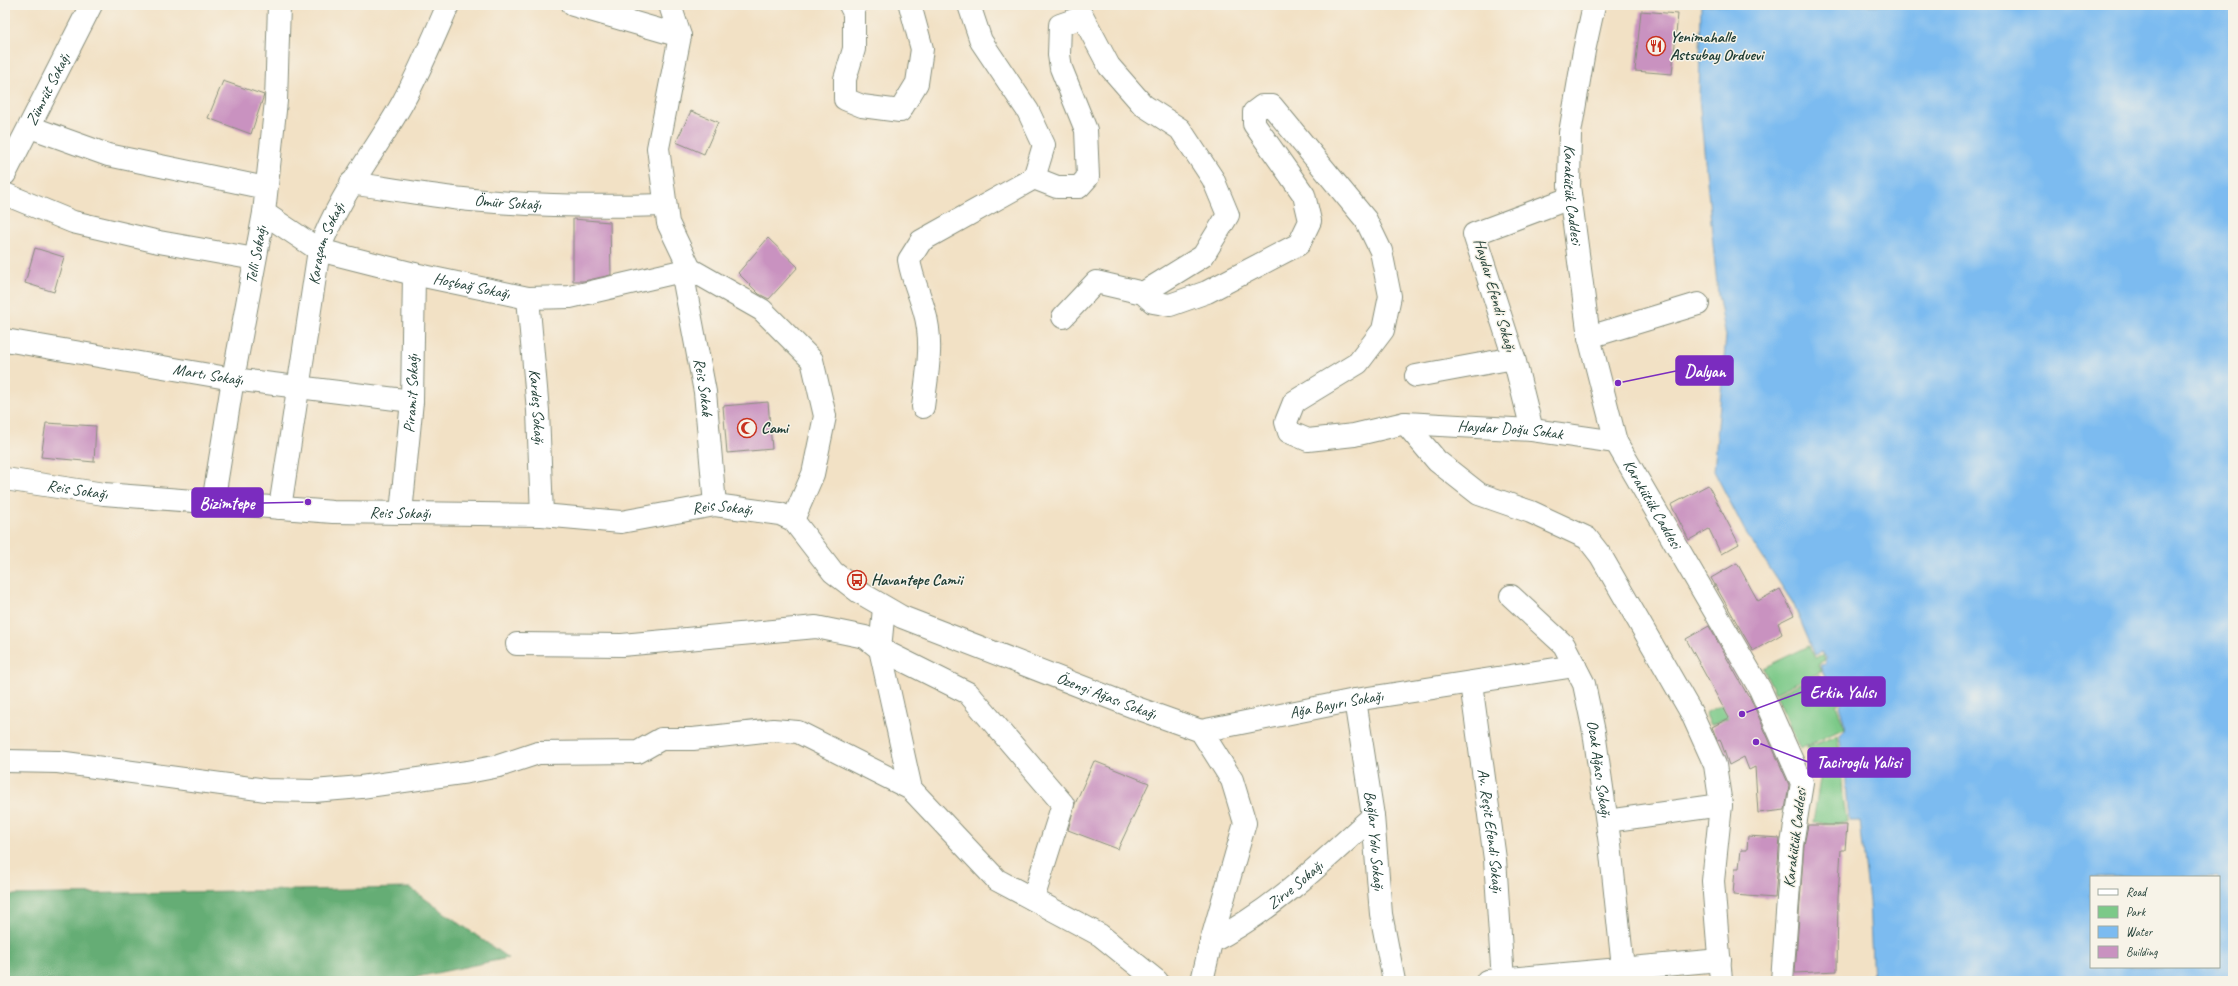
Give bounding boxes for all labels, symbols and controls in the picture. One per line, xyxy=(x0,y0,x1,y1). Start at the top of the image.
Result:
place label: Yenimahalle Astsubay Orduevi xyxy=(1670,27,1765,65)
restaurant icon: Yenimahalle Astsubay Orduevi xyxy=(1645,35,1667,57)
street label: Zümrüt Sokağı xyxy=(21,49,75,129)
street label: Karakütük Caddesi xyxy=(1559,145,1587,248)
street label: Ömür Sokağı xyxy=(473,190,542,215)
street label: Karaçam Sokağı xyxy=(304,198,350,286)
street label: Telli Sokağı xyxy=(241,223,272,285)
street label: Haydar Efendi Sokağı xyxy=(1469,236,1521,355)
street label: Hoşbağ Sokağı xyxy=(431,268,513,304)
street label: Piramit Sokağı xyxy=(399,353,423,434)
callout: Dalyan xyxy=(1676,356,1733,385)
street label: Reis Sokak xyxy=(689,357,717,418)
street label: Martı Sokağı xyxy=(172,359,245,390)
text: Dalyan xyxy=(1684,361,1727,382)
street label: Kardeş Sokağı xyxy=(524,368,549,446)
street label: Haydar Doğu Sokak xyxy=(1457,416,1565,444)
mosque icon: Cami xyxy=(736,417,758,439)
place label: Cami xyxy=(761,418,790,438)
street label: Karakütük Caddesi xyxy=(1618,456,1687,554)
street label: Reis Sokağı xyxy=(46,475,109,504)
callout: Bizimtepe xyxy=(192,488,263,517)
text: Bizimtepe xyxy=(200,493,257,514)
street label: Reis Sokağı xyxy=(690,495,755,520)
street label: Reis Sokağı xyxy=(370,503,432,523)
bus stop icon: Havantepe Camii xyxy=(846,569,868,591)
place label: Havantepe Camii xyxy=(871,570,964,590)
street label: Özengi Ağası Sokağı xyxy=(1054,668,1160,725)
callout: Erkin Yalısı xyxy=(1802,677,1885,706)
text: Erkin Yalısı xyxy=(1810,682,1878,703)
street label: Ağa Bayırı Sokağı xyxy=(1288,686,1385,723)
street label: Ocak Ağası Sokağı xyxy=(1582,718,1616,819)
callout: Taciroglu Yalisi xyxy=(1808,748,1910,777)
text: Taciroglu Yalisi xyxy=(1816,752,1904,773)
street label: Av. Reşit Efendi Sokağı xyxy=(1473,768,1507,894)
street label: Karakütük Caddesi xyxy=(1779,785,1811,889)
street label: Bağlar Yolu Sokağı xyxy=(1359,789,1389,892)
street label: Zirve Sokağı xyxy=(1263,856,1328,914)
legend xyxy=(2090,876,2220,968)
text: Road xyxy=(2126,884,2148,900)
text: Park xyxy=(2126,904,2147,920)
text: Water xyxy=(2126,924,2154,940)
text: Building xyxy=(2126,944,2158,960)

